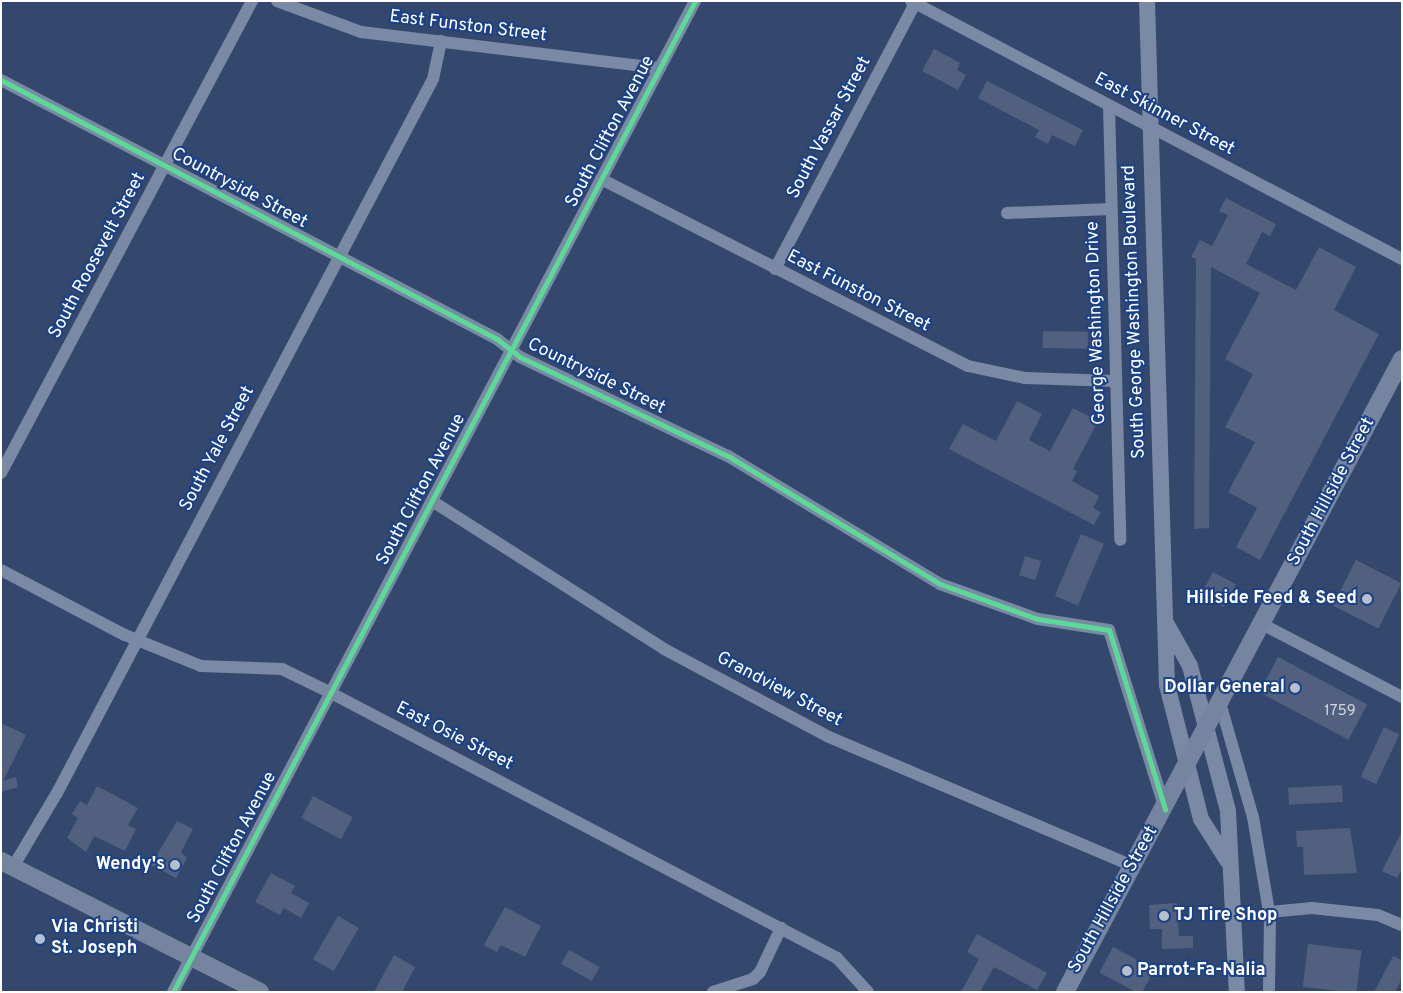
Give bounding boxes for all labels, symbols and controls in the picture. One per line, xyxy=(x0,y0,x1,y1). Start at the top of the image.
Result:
street label: East Funston Street xyxy=(388,7,548,47)
street label: South Clifton Avenue xyxy=(562,52,660,212)
street label: South Vassar Street xyxy=(783,53,877,203)
street label: East Skinner Street xyxy=(1090,69,1238,161)
street label: Countryside Street xyxy=(167,144,311,234)
street label: South George Washington Boulevard xyxy=(1119,164,1151,460)
street label: South Roosevelt Street xyxy=(45,169,151,343)
street label: George Washington Drive xyxy=(1083,221,1111,425)
street label: East Funston Street xyxy=(783,246,933,338)
street label: Countryside Street xyxy=(523,334,669,420)
street label: South Yale Street xyxy=(176,382,260,516)
street label: South Clifton Avenue xyxy=(373,410,471,570)
street label: South Hillside Street xyxy=(1284,414,1380,570)
place label: Hillside Feed & Seed xyxy=(1186,588,1357,610)
marker: Hillside Feed & Seed xyxy=(1361,593,1373,605)
street label: Grandview Street xyxy=(712,648,846,732)
place label: Dollar General xyxy=(1164,677,1285,699)
marker: Dollar General xyxy=(1289,682,1301,694)
street label: East Osie Street xyxy=(392,698,516,776)
house number: 1759 xyxy=(1324,703,1356,721)
street label: South Clifton Avenue xyxy=(184,768,282,928)
street label: South Hillside Street xyxy=(1065,823,1163,977)
place label: Wendy's xyxy=(96,854,165,876)
marker: Wendy's xyxy=(169,859,181,871)
place label: TJ Tire Shop xyxy=(1174,905,1277,927)
marker: TJ Tire Shop xyxy=(1158,910,1170,922)
place label: Via Christi St. Joseph xyxy=(51,918,138,961)
marker: Via Christi St. Joseph xyxy=(33,932,47,946)
place label: Parrot-Fa-Nalia xyxy=(1137,960,1266,982)
marker: Parrot-Fa-Nalia xyxy=(1121,965,1133,977)

